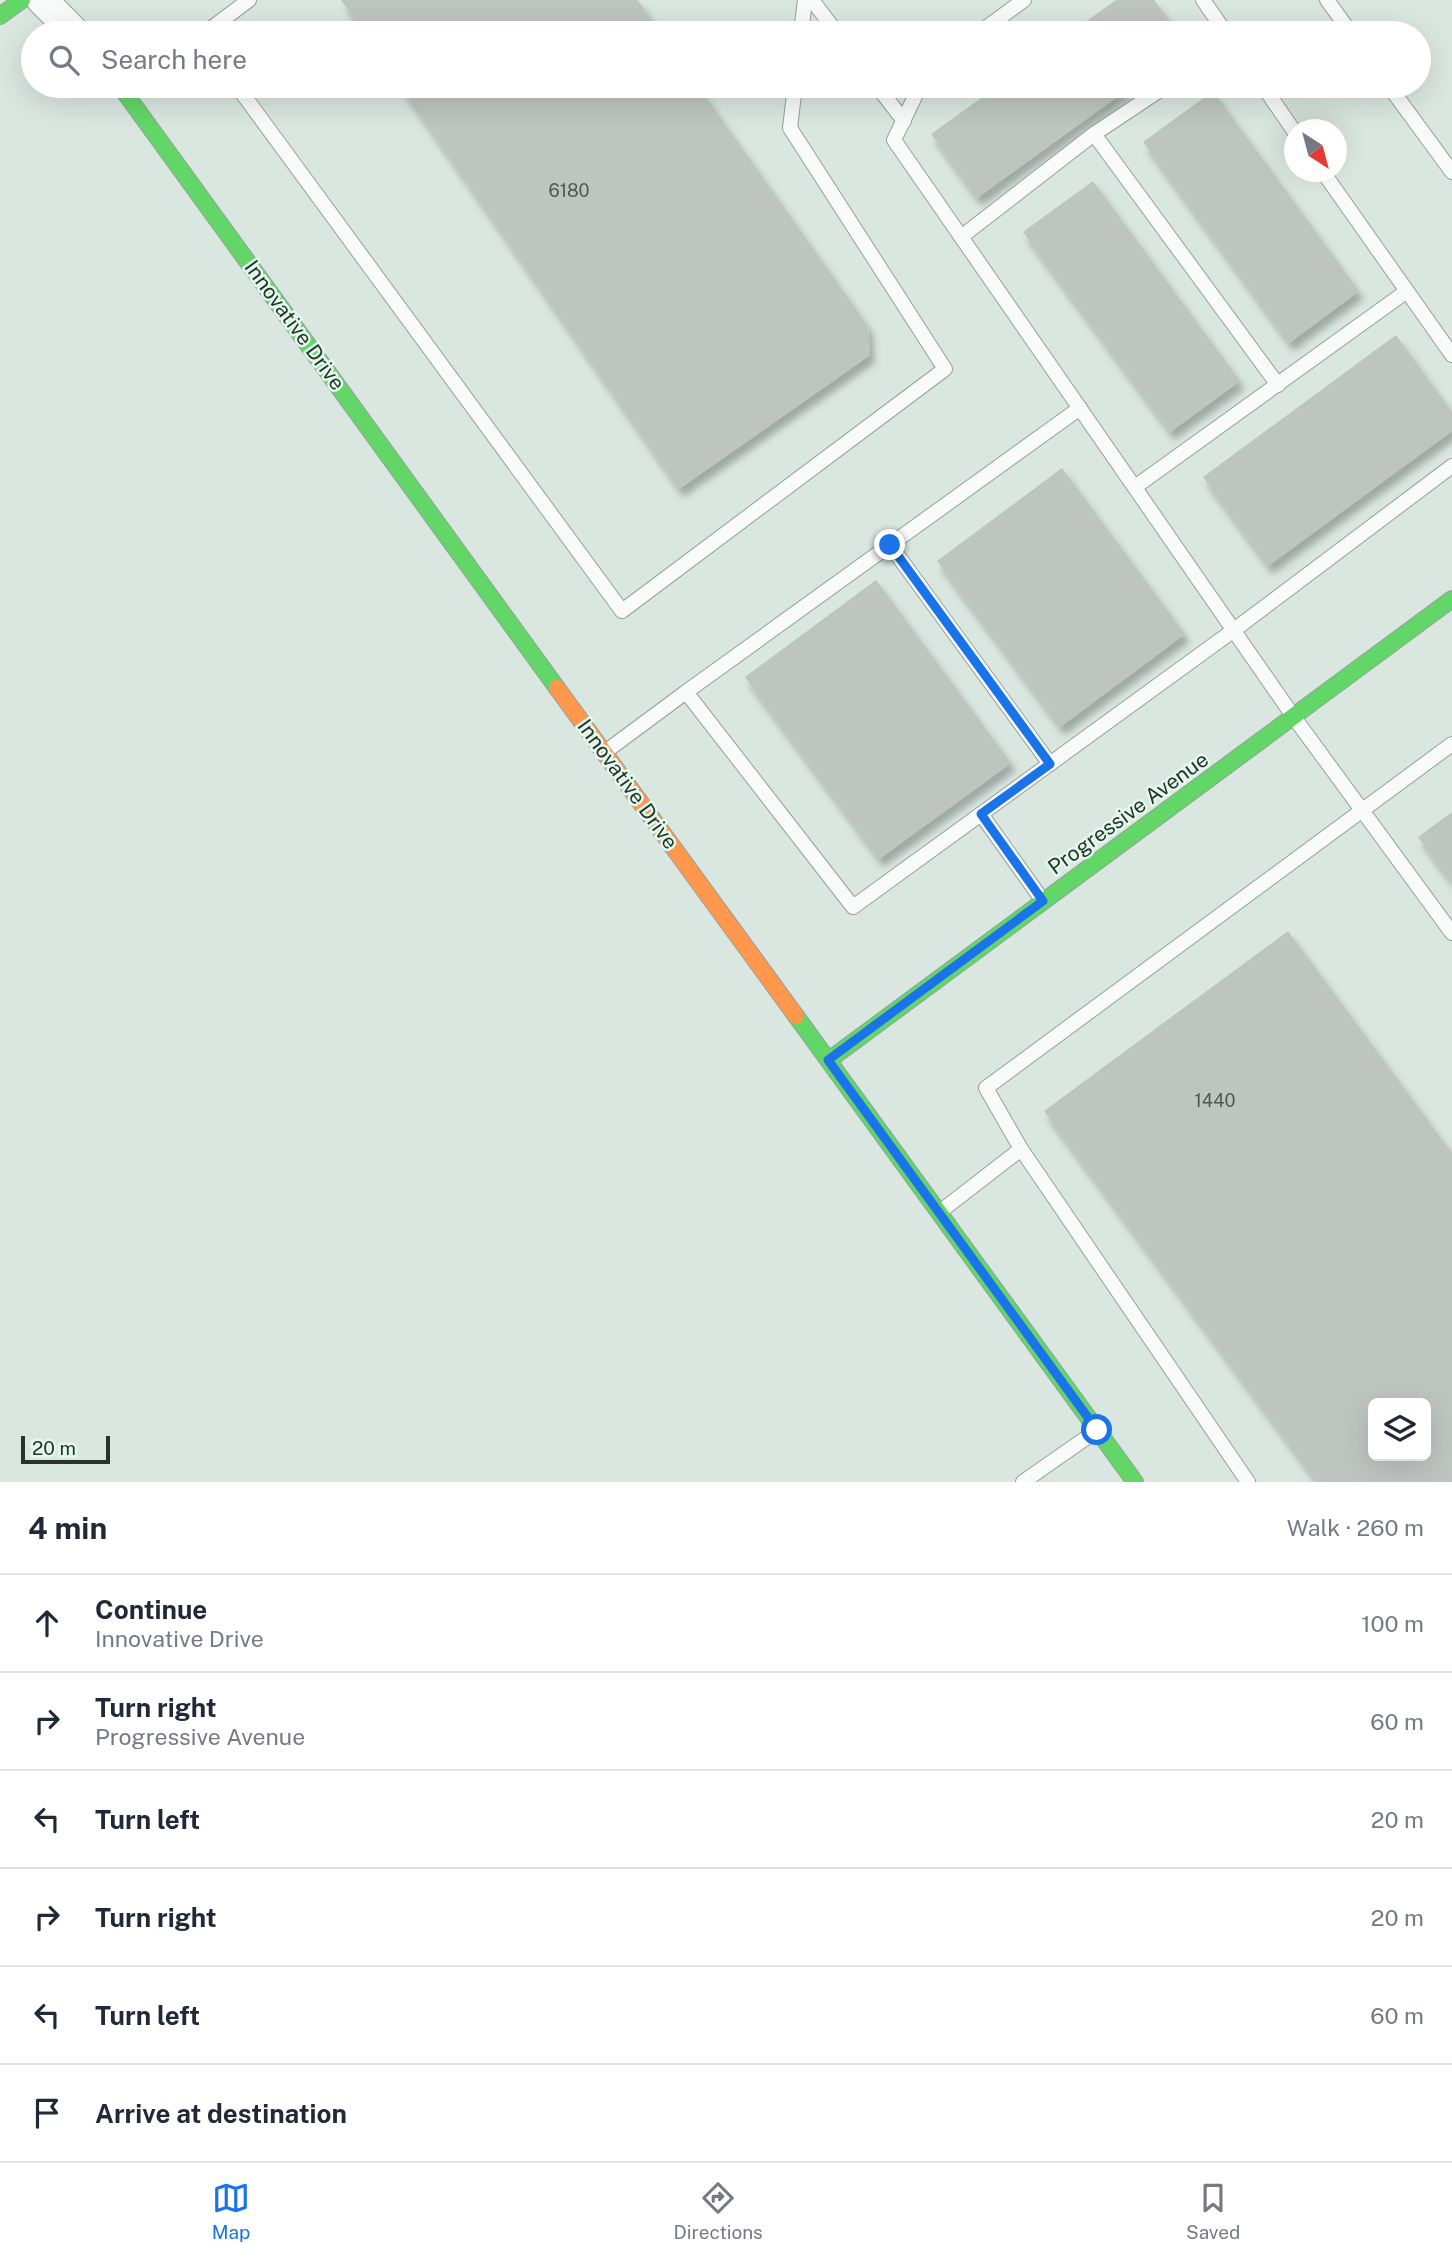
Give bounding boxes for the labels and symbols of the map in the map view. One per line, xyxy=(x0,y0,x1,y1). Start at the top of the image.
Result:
north arrow xyxy=(1284,119,1347,182)
house number: 6180 xyxy=(548,180,590,201)
street label: Innovative Drive xyxy=(240,255,350,395)
route end xyxy=(874,529,905,560)
street label: Innovative Drive xyxy=(573,714,683,854)
street label: Progressive Avenue xyxy=(1043,746,1213,880)
house number: 1440 xyxy=(1195,1090,1235,1111)
route start xyxy=(1081,1414,1112,1445)
scale bar xyxy=(21,1433,110,1465)

